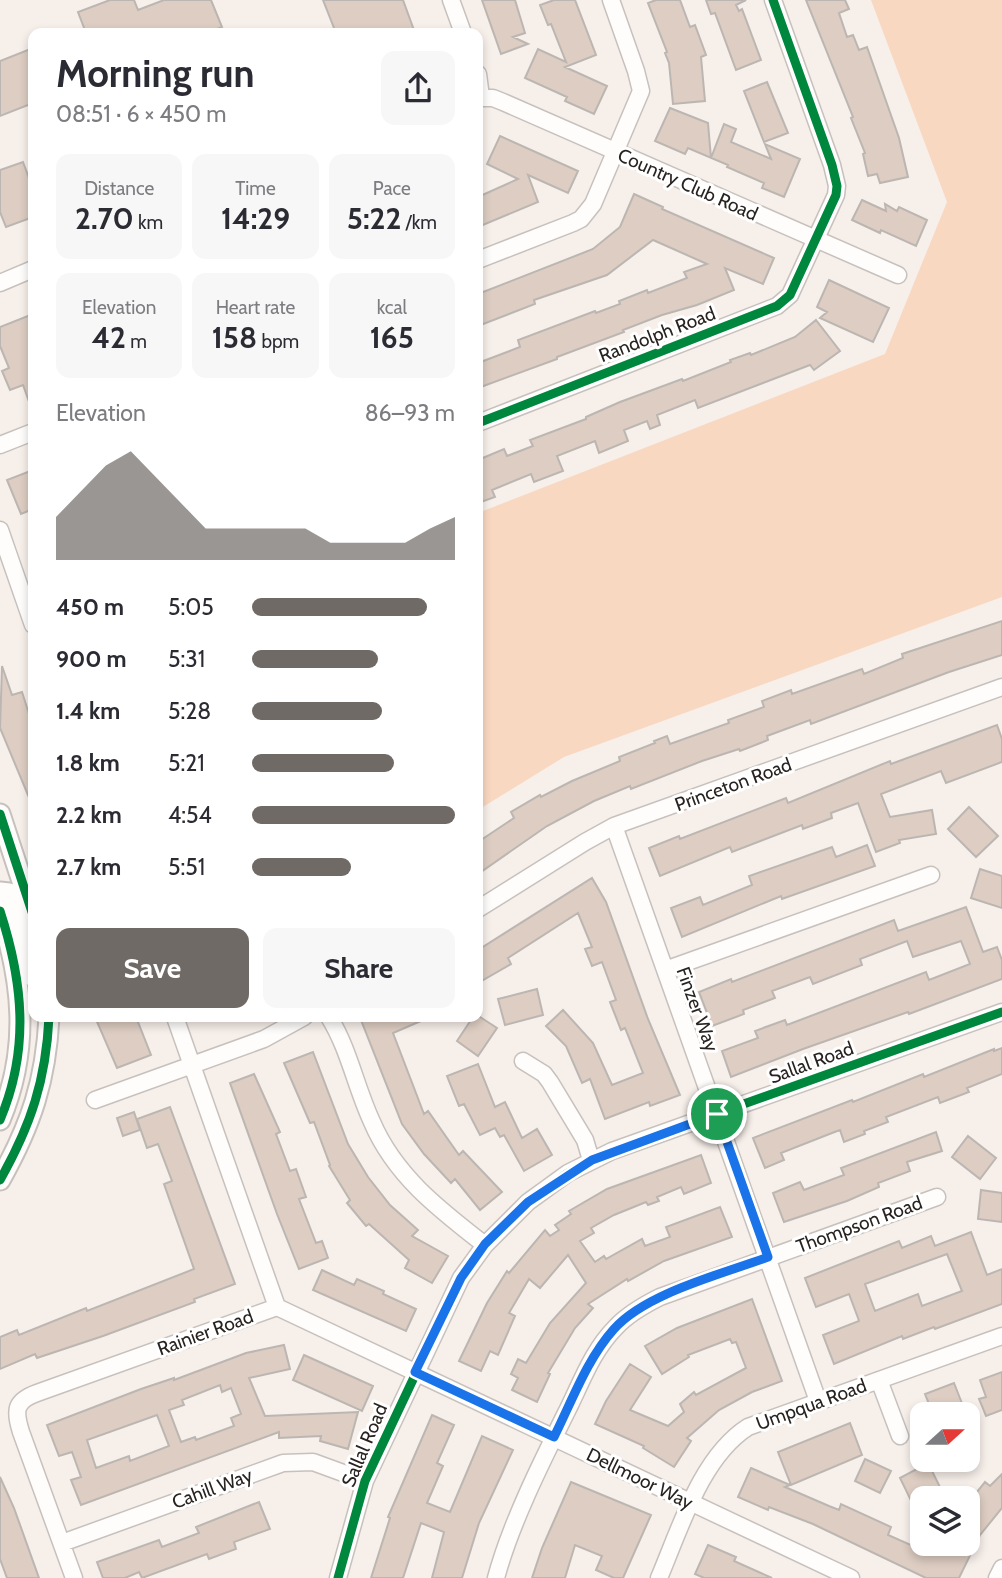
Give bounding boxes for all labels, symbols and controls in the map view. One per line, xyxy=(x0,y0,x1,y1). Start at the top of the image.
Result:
text: Morning run xyxy=(56,50,255,97)
button: share xyxy=(381,51,455,125)
text: 08:51 · 6 × 450 m xyxy=(56,100,226,128)
street label: Country Club Road xyxy=(614,143,761,226)
text: Distance xyxy=(84,177,154,200)
text: Time xyxy=(235,177,276,200)
text: Pace xyxy=(373,177,411,200)
text: 2.70 xyxy=(75,200,134,237)
text: 14:29 xyxy=(221,200,290,237)
text: 5:22 xyxy=(347,200,401,237)
text: km xyxy=(134,211,163,234)
text: /km xyxy=(401,211,437,234)
text: Elevation xyxy=(82,296,156,319)
text: Heart rate xyxy=(216,296,295,319)
text: kcal xyxy=(377,296,407,319)
street label: Randolph Road xyxy=(596,302,719,367)
text: 42 xyxy=(91,319,126,356)
text: 158 xyxy=(212,319,257,356)
text: 165 xyxy=(370,319,414,356)
text: m xyxy=(126,330,147,353)
text: bpm xyxy=(257,330,299,353)
text: Elevation xyxy=(56,399,146,427)
text: 86–93 m xyxy=(365,399,455,427)
text: 450 m xyxy=(56,593,124,621)
text: 5:05 xyxy=(168,593,214,621)
text: 900 m xyxy=(56,645,127,673)
text: 5:31 xyxy=(168,645,205,673)
text: 1.4 km xyxy=(56,697,120,725)
text: 5:28 xyxy=(168,697,211,725)
text: 1.8 km xyxy=(56,749,120,777)
text: 5:21 xyxy=(168,749,205,777)
street label: Princeton Road xyxy=(672,753,795,816)
text: 2.2 km xyxy=(56,801,122,829)
text: 4:54 xyxy=(168,801,212,829)
text: 2.7 km xyxy=(56,853,121,881)
text: 5:51 xyxy=(168,853,205,881)
button: Save xyxy=(56,928,249,1008)
button: Share xyxy=(263,928,455,1008)
street label: Finzer Way xyxy=(672,964,724,1055)
street label: Sallal Road xyxy=(766,1037,857,1088)
pin xyxy=(687,1084,747,1144)
icon: arrive xyxy=(698,1095,736,1133)
street label: Thompson Road xyxy=(793,1191,925,1258)
street label: Rainier Road xyxy=(154,1304,256,1360)
street label: Umpqua Road xyxy=(753,1374,870,1435)
street label: Sallal Road xyxy=(337,1400,392,1490)
north arrow xyxy=(910,1402,980,1472)
map controls xyxy=(910,1402,980,1556)
street label: Dellmoor Way xyxy=(583,1443,697,1514)
street label: Cahill Way xyxy=(169,1463,256,1514)
button: layers xyxy=(910,1486,980,1556)

